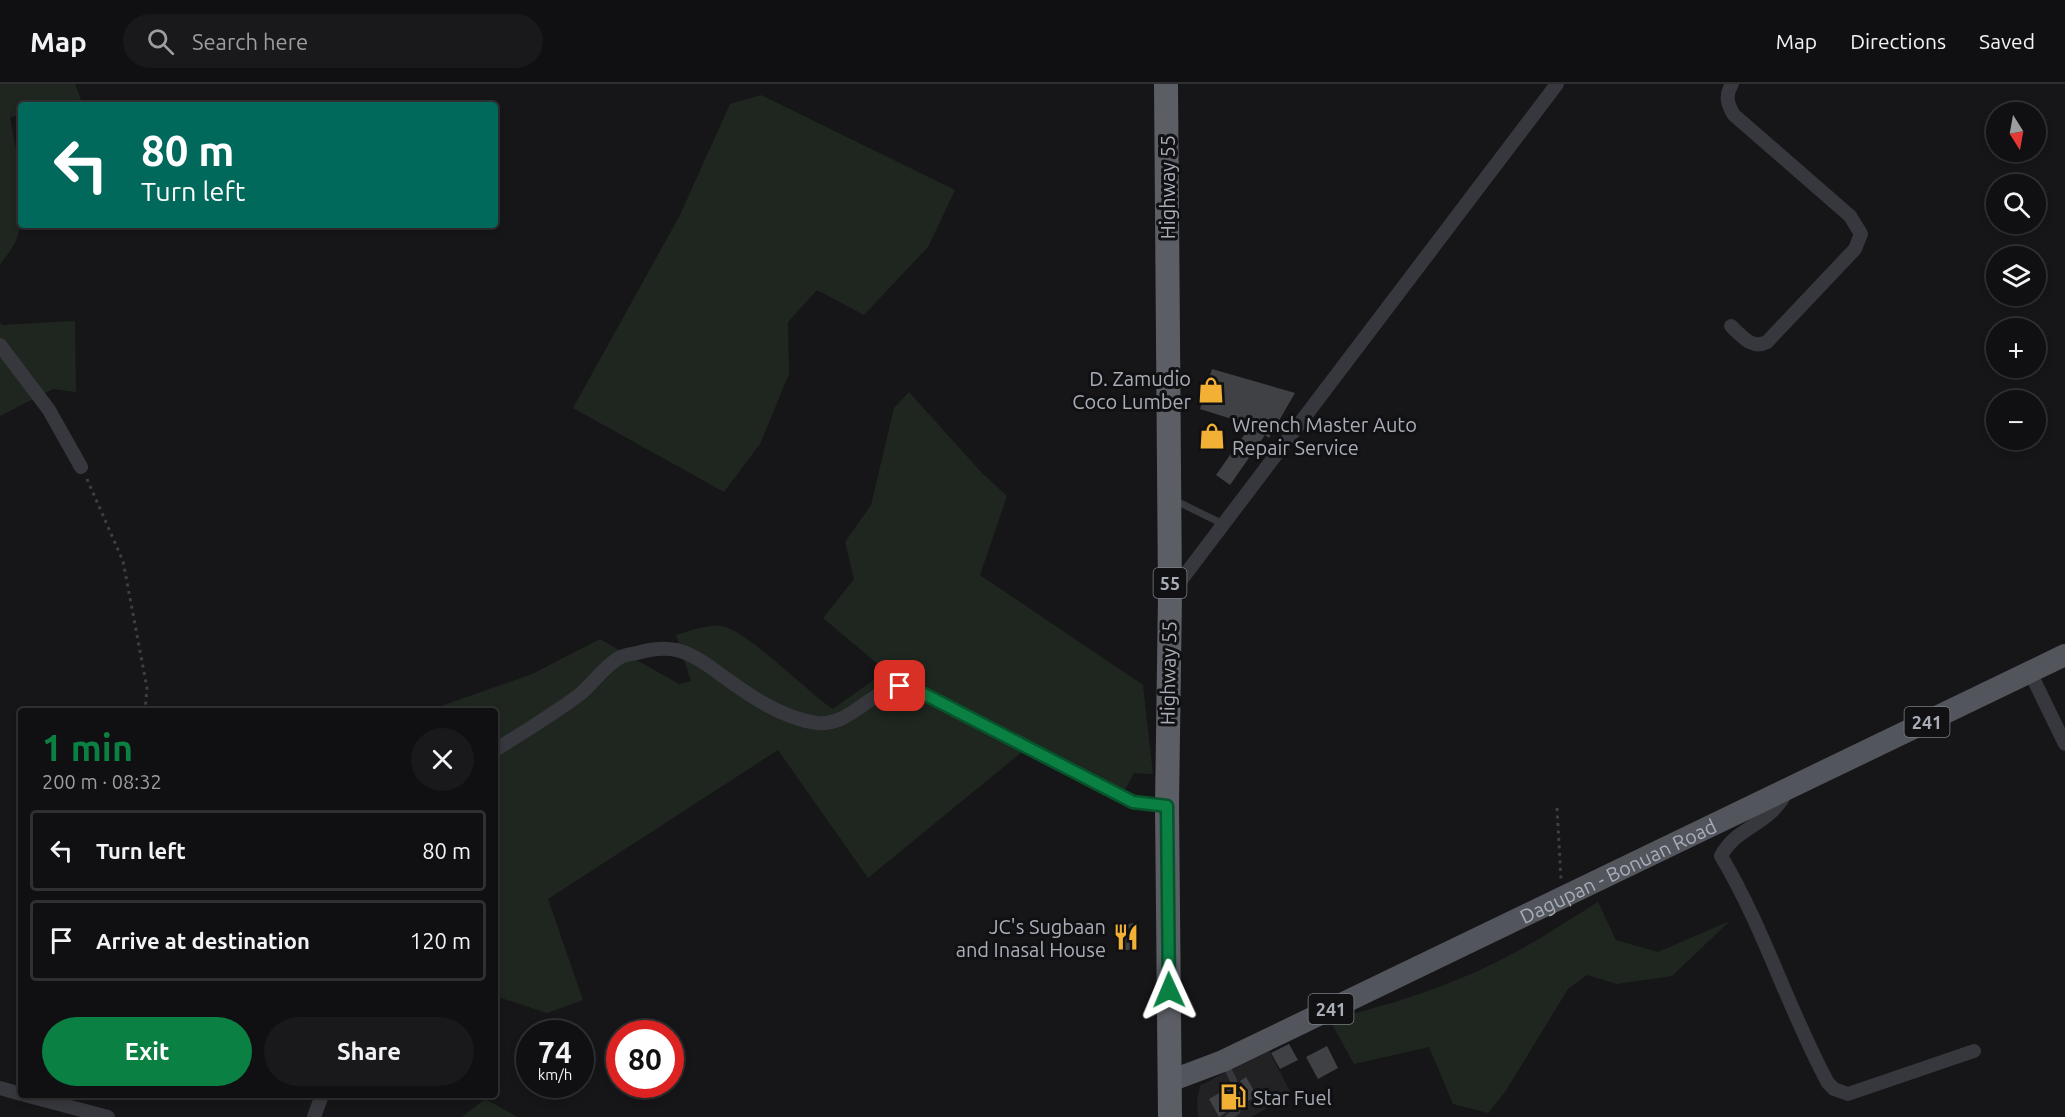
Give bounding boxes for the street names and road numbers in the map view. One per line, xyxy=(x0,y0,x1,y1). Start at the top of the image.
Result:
street label: Highway 55 xyxy=(1156,135,1179,239)
road number: 55 xyxy=(1154,568,1186,598)
street label: Highway 55 xyxy=(1156,621,1180,725)
road number: 241 xyxy=(1904,707,1950,737)
street label: Dagupan - Bonuan Road xyxy=(1516,813,1720,928)
road number: 241 xyxy=(1308,994,1354,1024)

